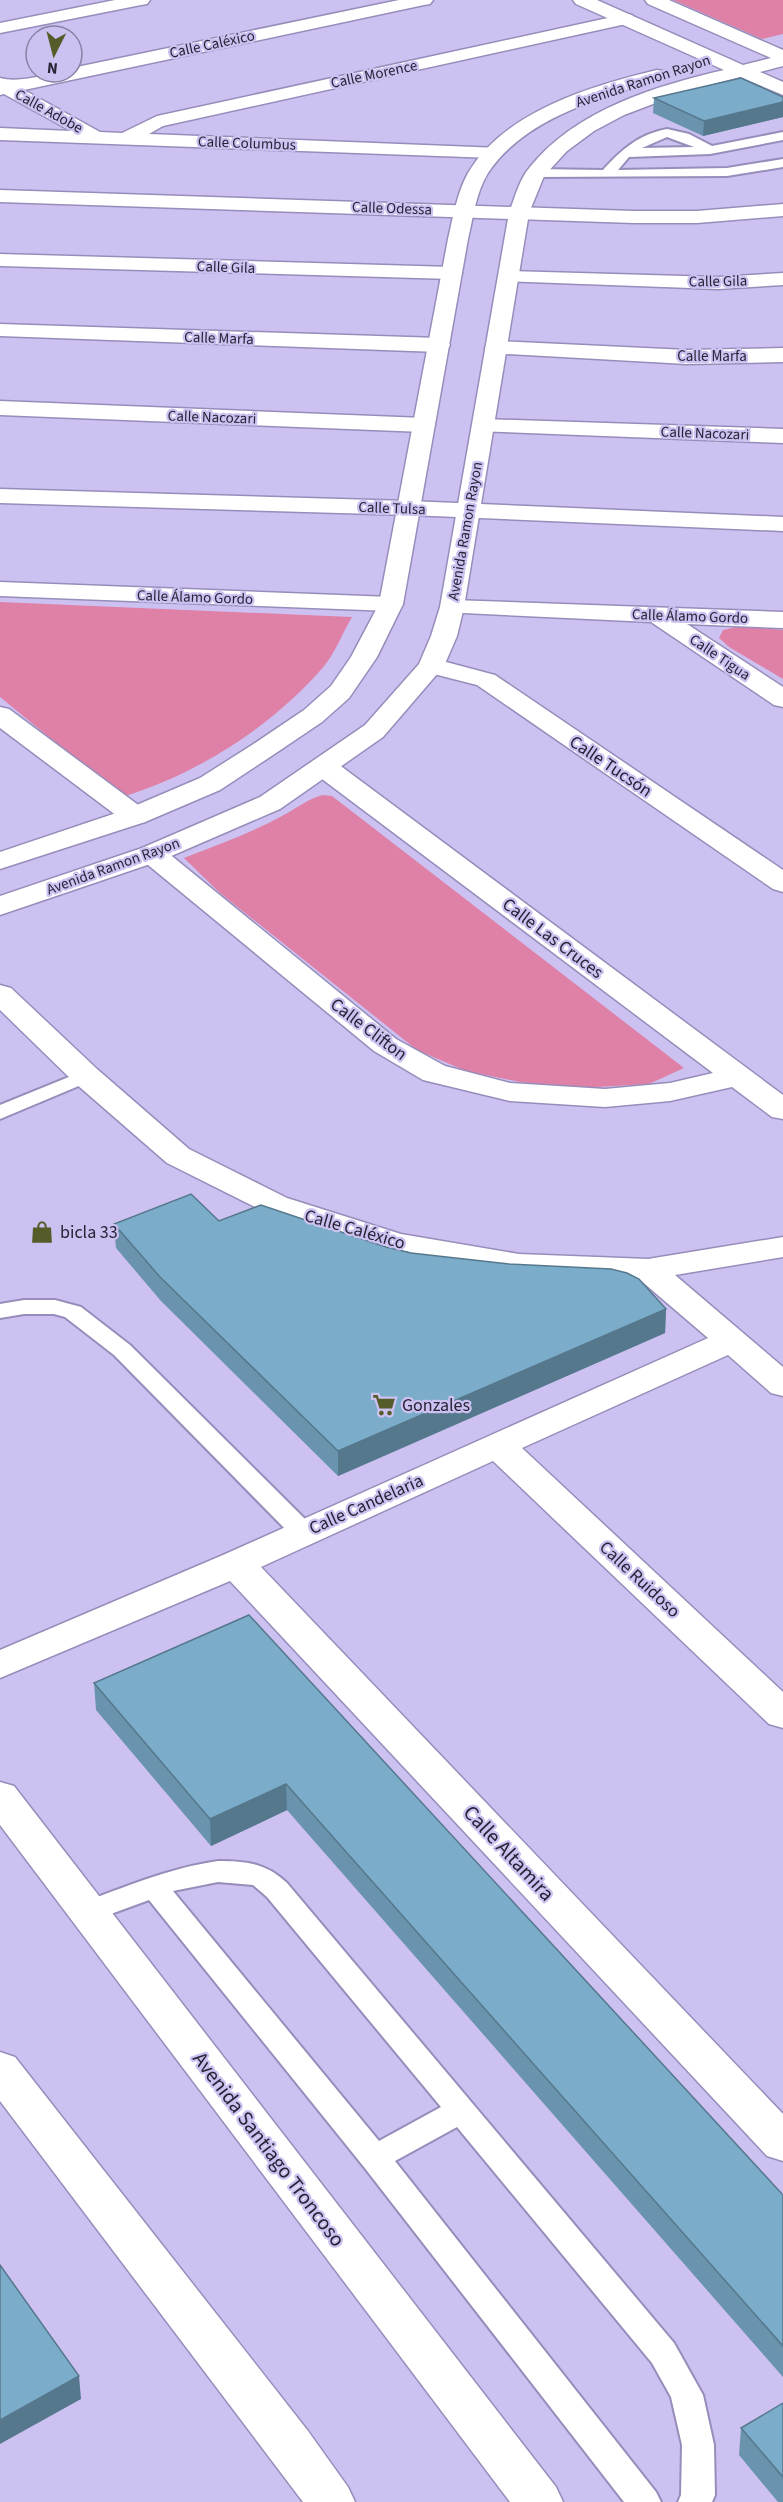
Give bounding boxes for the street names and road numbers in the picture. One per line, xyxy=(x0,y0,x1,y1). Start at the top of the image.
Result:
street label: Calle Caléxico xyxy=(168,25,257,64)
street label: Avenida Ramon Rayon xyxy=(573,50,713,113)
street label: Calle Morence xyxy=(329,55,419,94)
street label: Calle Adobe xyxy=(11,84,86,139)
street label: Calle Columbus xyxy=(198,131,296,156)
street label: Calle Odessa xyxy=(352,197,432,220)
street label: Calle Gila xyxy=(196,256,256,279)
street label: Calle Gila xyxy=(689,270,747,293)
street label: Calle Marfa xyxy=(184,327,254,350)
street label: Calle Marfa xyxy=(677,346,747,367)
street label: Calle Nacozari xyxy=(167,405,257,430)
street label: Calle Nacozari xyxy=(660,421,750,446)
street label: Avenida Ramon Rayon xyxy=(443,460,488,602)
street label: Calle Tulsa xyxy=(358,497,426,520)
street label: Calle Álamo Gordo xyxy=(137,585,253,610)
street label: Calle Álamo Gordo xyxy=(632,604,748,629)
street label: Calle Tigua xyxy=(685,629,754,685)
street label: Calle Tucsón xyxy=(564,729,657,803)
street label: Avenida Ramon Rayon xyxy=(44,833,183,900)
street label: Calle Las Cruces xyxy=(497,892,608,985)
street label: Calle Clifton xyxy=(325,992,412,1067)
street label: Calle Caléxico xyxy=(302,1203,408,1256)
street label: Calle Candelaria xyxy=(305,1468,427,1541)
street label: Calle Ruidoso xyxy=(594,1535,686,1623)
street label: Calle Altamira xyxy=(456,1798,562,1908)
street label: Avenida Santiago Troncoso xyxy=(186,2045,352,2253)

